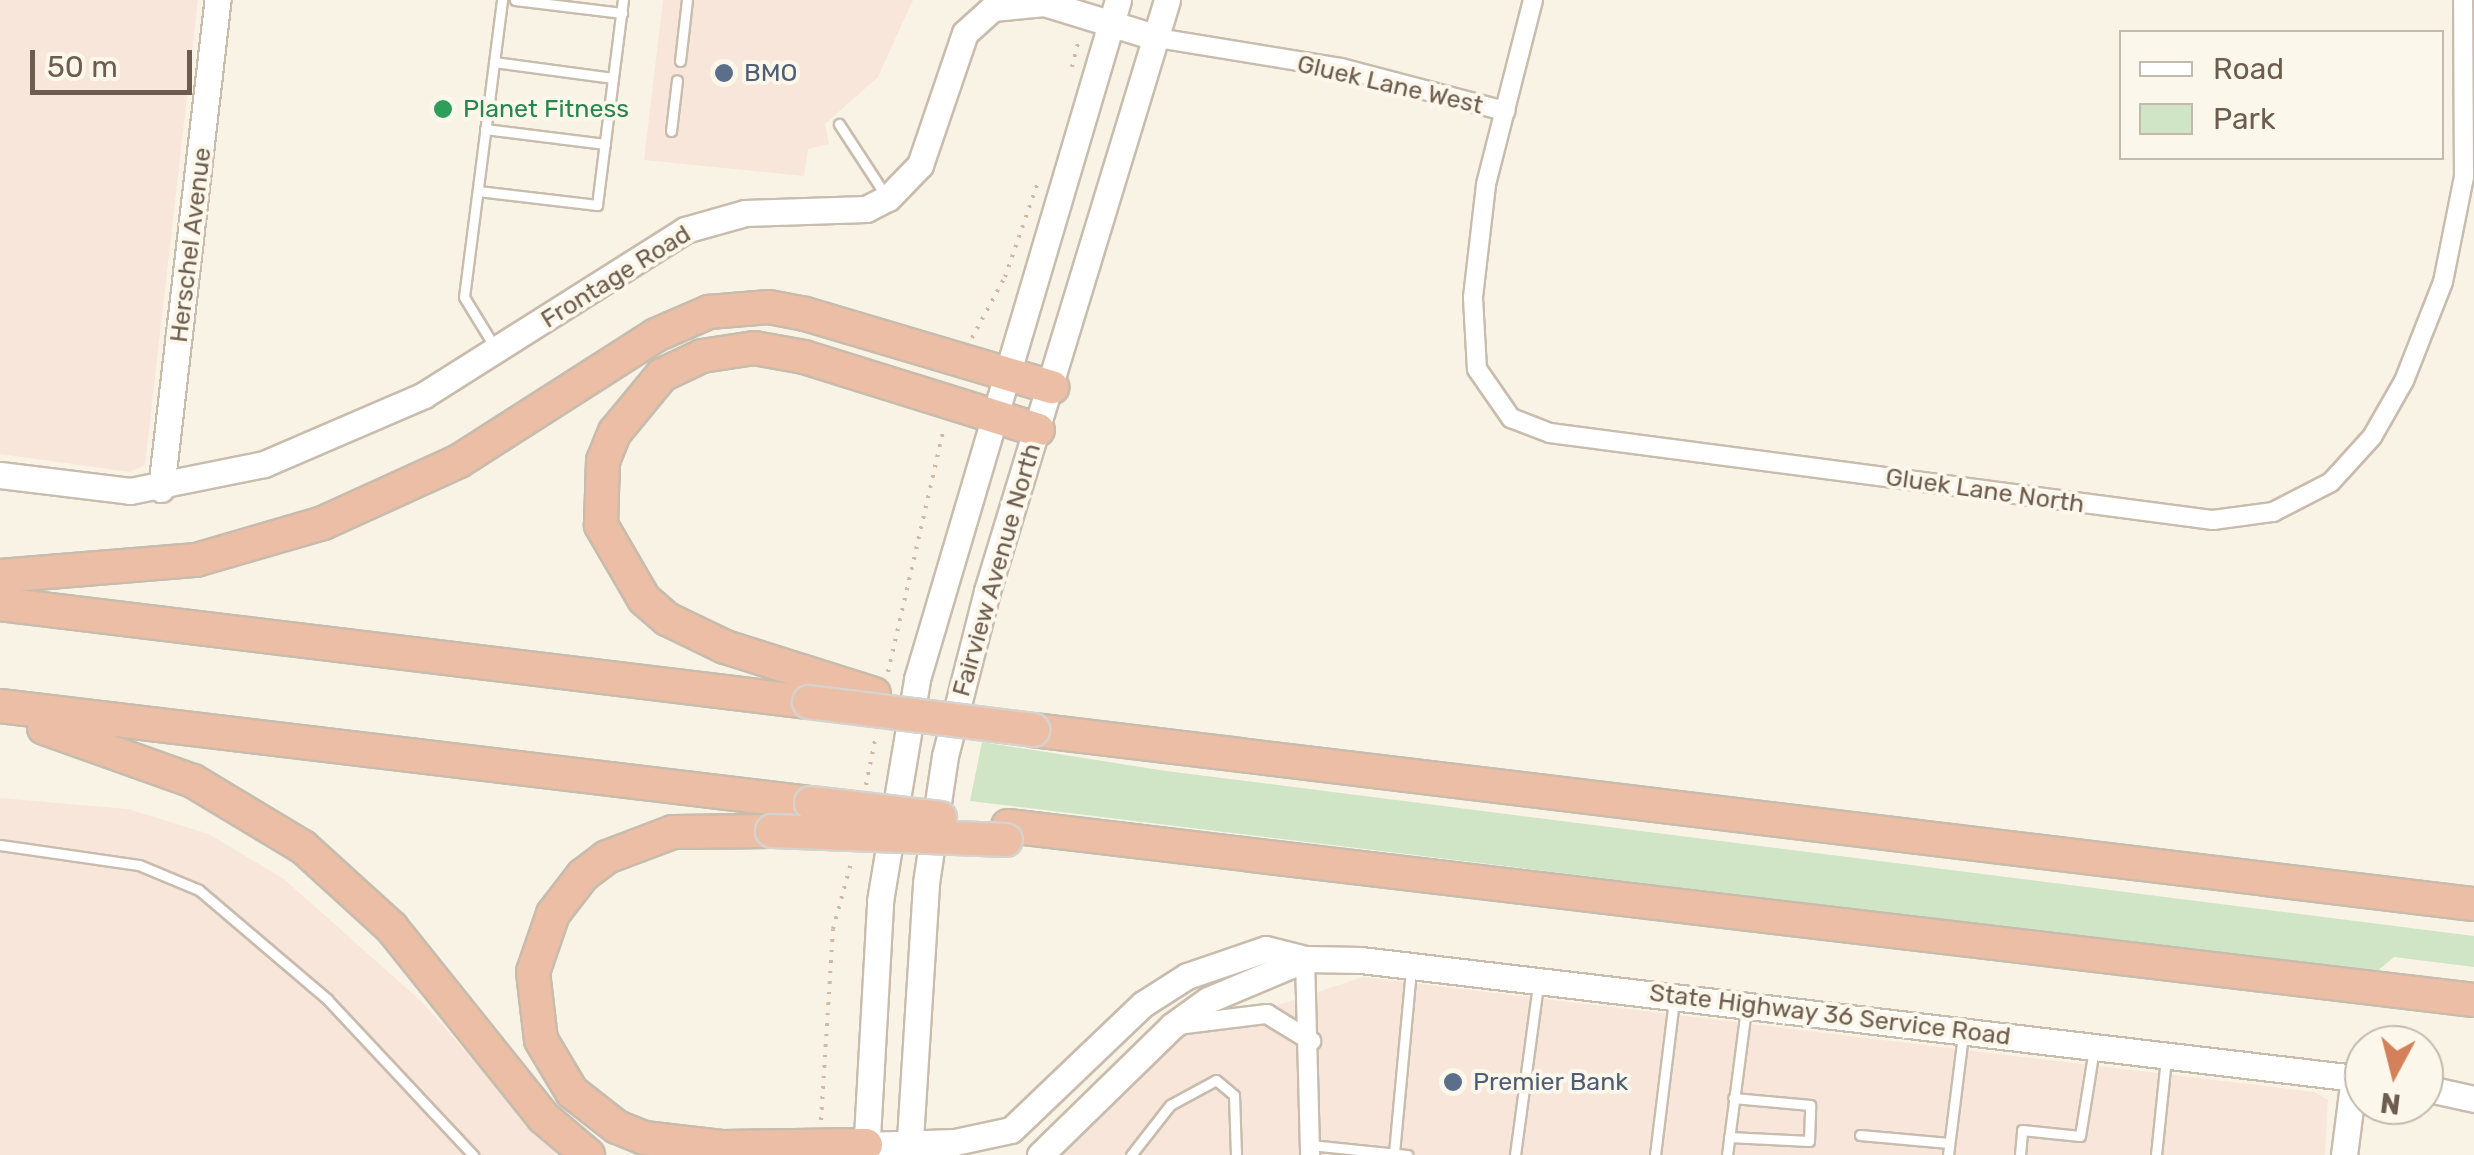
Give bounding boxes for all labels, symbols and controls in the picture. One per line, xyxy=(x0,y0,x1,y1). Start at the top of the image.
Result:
scale bar xyxy=(35,30,198,92)
legend xyxy=(2119,30,2444,160)
text: 50 m xyxy=(47,49,118,85)
street label: Gluek Lane West xyxy=(1294,49,1486,121)
text: Road xyxy=(2213,51,2284,87)
place label: BMO xyxy=(744,58,797,88)
marker: BMO xyxy=(713,62,735,84)
place label: Planet Fitness xyxy=(463,94,629,124)
marker: Planet Fitness xyxy=(432,98,454,120)
text: Park xyxy=(2213,101,2275,137)
street label: Herschel Avenue xyxy=(164,145,218,345)
street label: Frontage Road xyxy=(536,219,696,335)
street label: Fairview Avenue North xyxy=(946,440,1048,700)
street label: Gluek Lane North xyxy=(1884,462,2086,520)
street label: State Highway 36 Service Road xyxy=(1647,978,2013,1052)
north arrow xyxy=(2344,1025,2444,1125)
place label: Premier Bank xyxy=(1473,1067,1629,1097)
marker: Premier Bank xyxy=(1442,1071,1464,1093)
text: N xyxy=(2379,1086,2403,1121)

